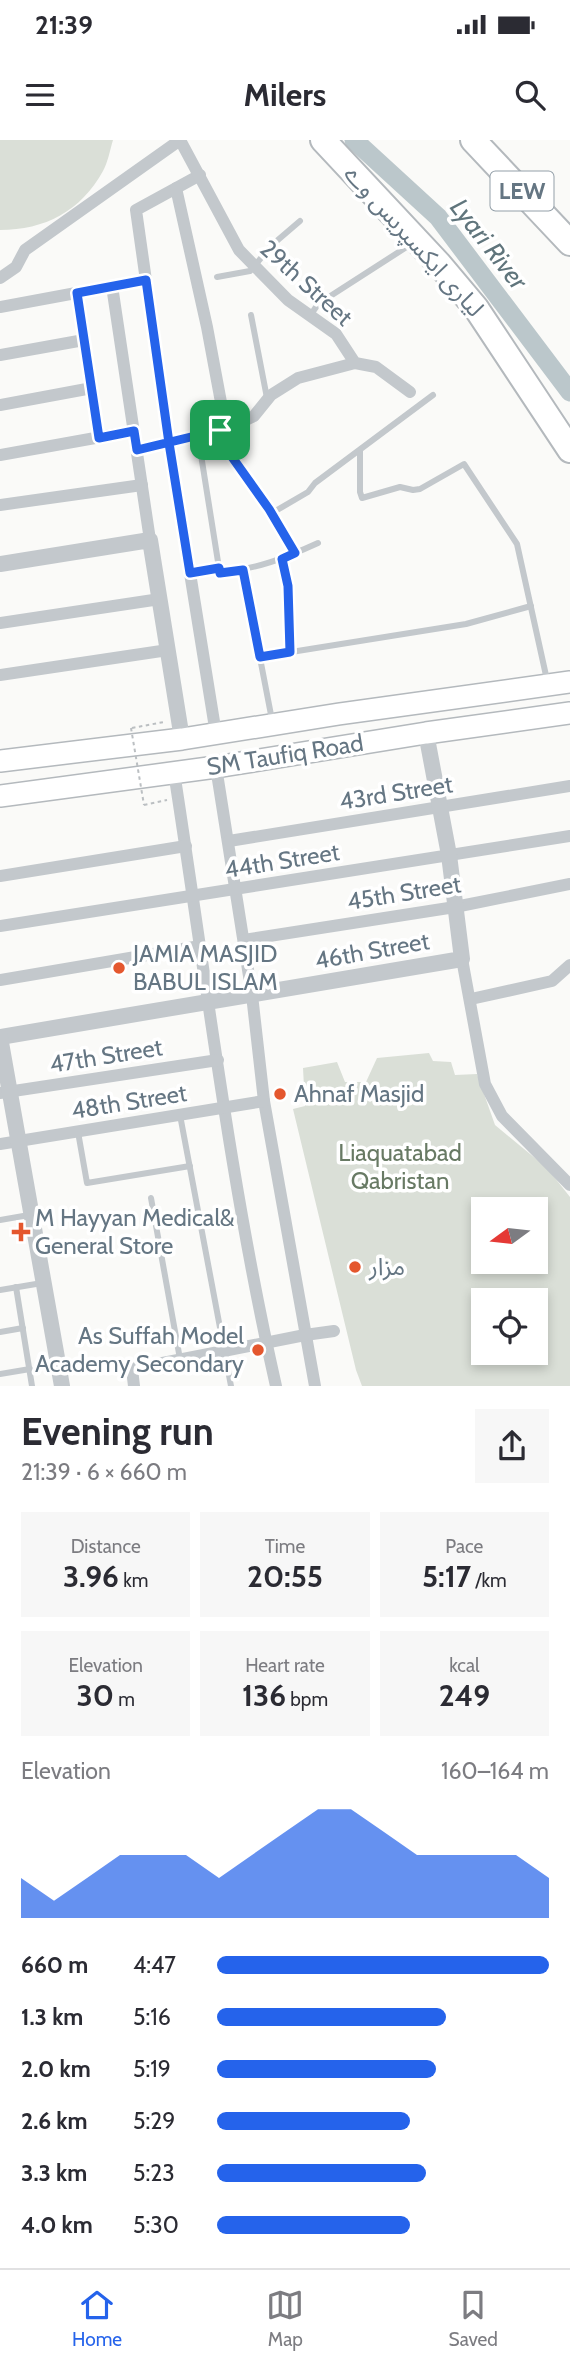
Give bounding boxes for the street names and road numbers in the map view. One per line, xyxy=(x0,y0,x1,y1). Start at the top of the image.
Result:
street label: لیاری ایکسپریس وے xyxy=(338,159,490,323)
road number: LEW xyxy=(490,172,554,210)
street label: 29th Street xyxy=(254,234,359,332)
street label: SM Taufiq Road xyxy=(205,728,365,781)
street label: 43rd Street xyxy=(337,769,455,816)
street label: 44th Street xyxy=(222,837,341,884)
street label: 45th Street xyxy=(345,869,463,916)
street label: 46th Street xyxy=(312,926,431,975)
street label: 47th Street xyxy=(47,1032,165,1079)
street label: 48th Street xyxy=(69,1078,189,1125)

